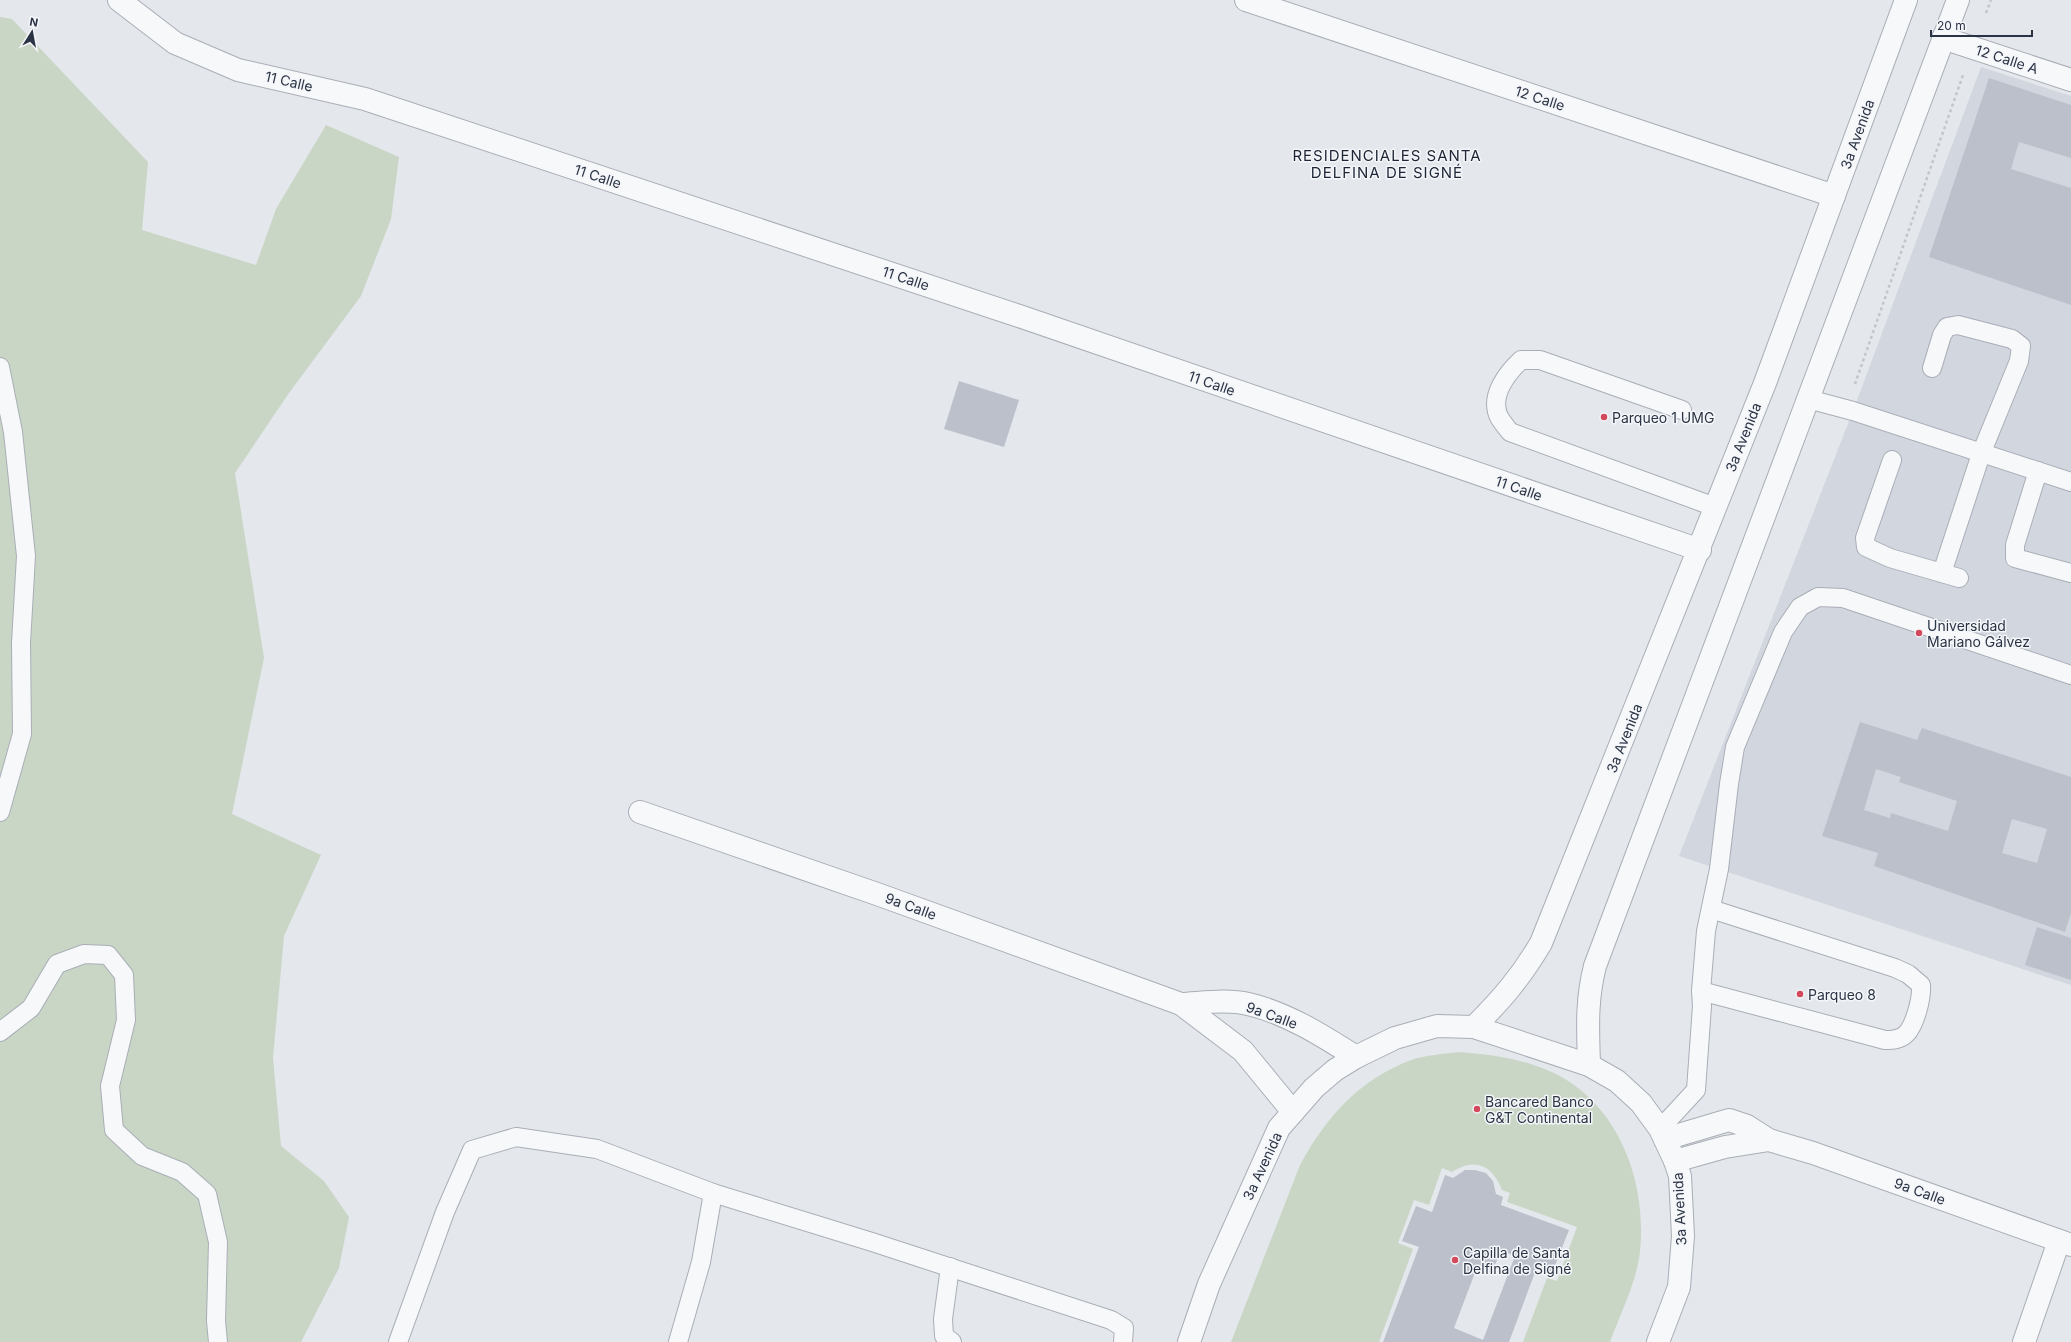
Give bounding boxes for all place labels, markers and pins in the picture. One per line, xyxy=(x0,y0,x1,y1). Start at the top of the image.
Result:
place label: Parqueo 1 UMG xyxy=(1612,409,1714,426)
marker: Parqueo 1 UMG xyxy=(1599,412,1609,422)
place label: Universidad Mariano Gálvez xyxy=(1927,617,2030,650)
marker: Universidad Mariano Gálvez xyxy=(1914,628,1924,638)
place label: Parqueo 8 xyxy=(1808,986,1876,1003)
marker: Parqueo 8 xyxy=(1795,989,1805,999)
place label: Bancared Banco G&T Continental xyxy=(1485,1093,1594,1126)
marker: Bancared Banco G&T Continental xyxy=(1472,1104,1482,1114)
place label: Capilla de Santa Delfina de Signé xyxy=(1463,1244,1571,1277)
marker: Capilla de Santa Delfina de Signé xyxy=(1450,1255,1460,1265)

